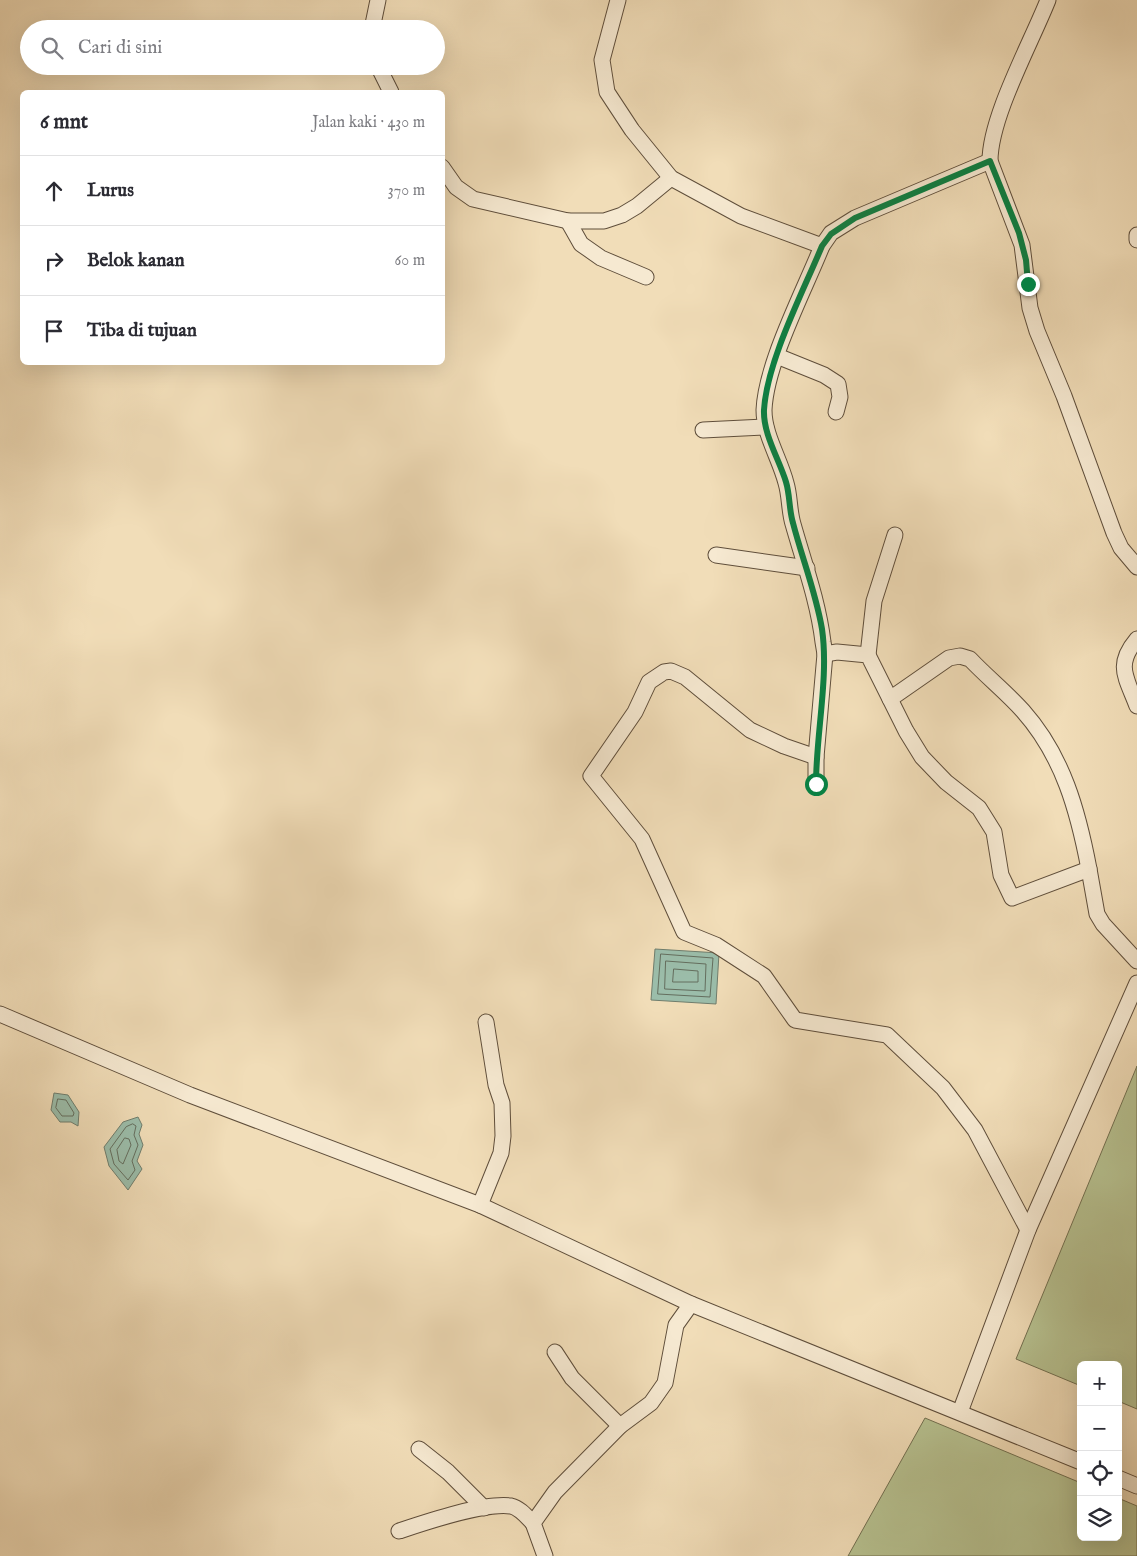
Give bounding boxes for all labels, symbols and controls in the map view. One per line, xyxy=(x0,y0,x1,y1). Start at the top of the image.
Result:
search box xyxy=(20,20,445,75)
icon: search xyxy=(38,34,66,62)
text: Cari di sini xyxy=(78,36,162,60)
text: 6 mnt xyxy=(40,109,88,136)
text: Jalan kaki · 430 m xyxy=(312,113,425,133)
icon: ahead xyxy=(40,177,68,205)
text: Lurus xyxy=(87,179,134,203)
text: 370 m xyxy=(388,181,425,201)
icon: right xyxy=(40,247,68,275)
text: Belok kanan xyxy=(87,249,185,273)
text: 60 m xyxy=(395,251,425,271)
route end xyxy=(1017,273,1040,296)
icon: arrive xyxy=(40,317,68,345)
text: Tiba di tujuan xyxy=(87,319,197,343)
route start xyxy=(805,773,828,796)
map controls xyxy=(1077,1361,1122,1541)
button: + xyxy=(1077,1361,1122,1406)
button: − xyxy=(1077,1406,1122,1451)
button: locate xyxy=(1077,1451,1122,1496)
button: layers xyxy=(1077,1496,1122,1541)

